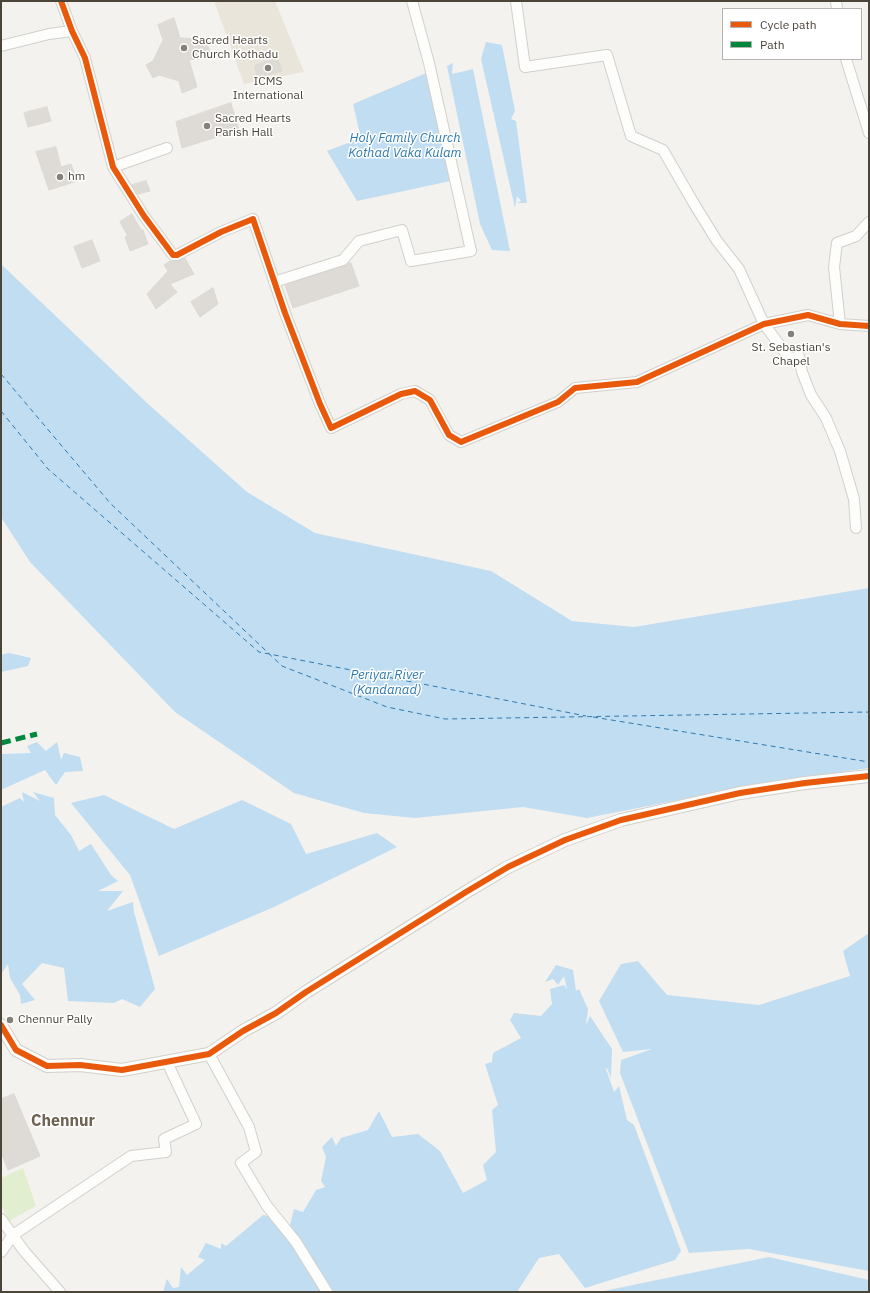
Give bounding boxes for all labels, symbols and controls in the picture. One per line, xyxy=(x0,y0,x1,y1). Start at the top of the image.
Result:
legend xyxy=(722,8,862,60)
text: Cycle path xyxy=(760,17,817,32)
place label: Sacred Hearts Church Kothadu xyxy=(192,34,278,62)
text: Path xyxy=(760,37,785,52)
marker: Sacred Hearts Church Kothadu xyxy=(179,43,189,53)
marker: ICMS International xyxy=(263,63,273,73)
place label: ICMS International xyxy=(233,75,303,103)
place label: Sacred Hearts Parish Hall xyxy=(215,112,291,140)
marker: Sacred Hearts Parish Hall xyxy=(202,121,212,131)
water label: Holy Family Church Kothad Vaka Kulam xyxy=(348,130,462,161)
place label: hm xyxy=(68,170,85,184)
marker: hm xyxy=(55,172,65,182)
marker: St. Sebastian's Chapel xyxy=(786,329,796,339)
place label: St. Sebastian's Chapel xyxy=(752,341,830,369)
water label: Periyar River (Kandanad) xyxy=(351,667,423,698)
place label: Chennur Pally xyxy=(18,1013,92,1027)
marker: Chennur Pally xyxy=(5,1015,15,1025)
district label: Chennur xyxy=(31,1111,95,1131)

